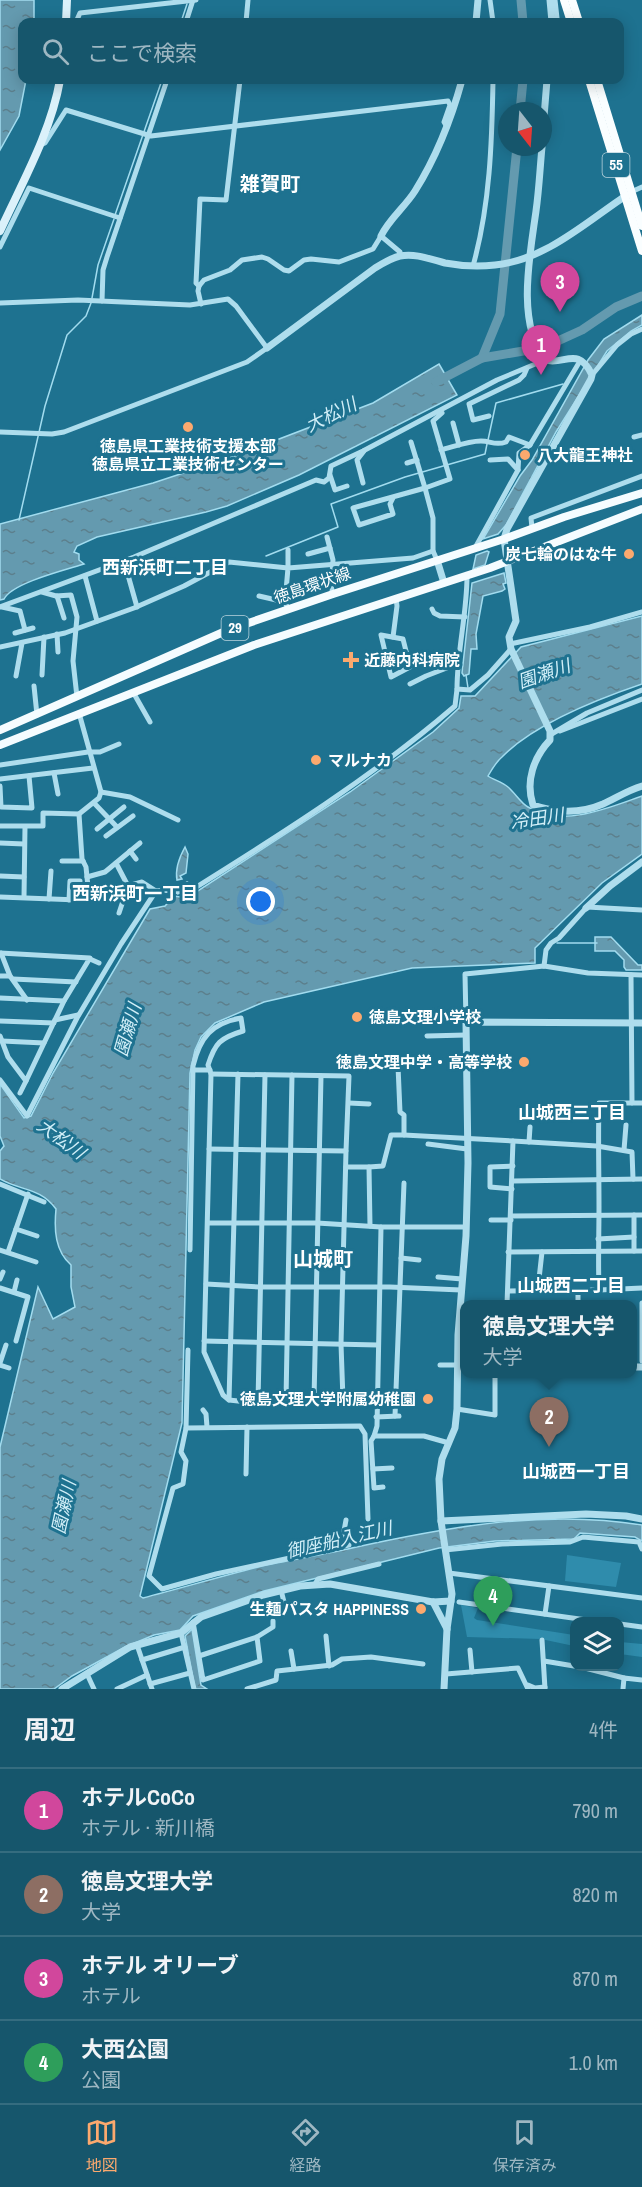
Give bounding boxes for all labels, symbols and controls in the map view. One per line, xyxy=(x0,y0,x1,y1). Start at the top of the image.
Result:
search box xyxy=(18,18,624,84)
icon: search xyxy=(39,35,72,68)
text: ここで検索 xyxy=(87,38,197,68)
north arrow xyxy=(498,102,552,156)
road number: 55 xyxy=(602,153,630,177)
district label: 雑賀町 xyxy=(240,170,300,197)
pin: 3 xyxy=(540,262,580,312)
pin: 1 xyxy=(522,326,560,375)
water label: 大松川 xyxy=(301,391,362,438)
marker: 徳島県工業技術支援本部 徳島県立工業技術センター xyxy=(181,420,195,434)
place label: 徳島県工業技術支援本部 徳島県立工業技術センター xyxy=(92,435,284,475)
place label: 八大龍王神社 xyxy=(537,444,633,466)
marker: 八大龍王神社 xyxy=(518,448,532,462)
place label: 炭七輪のはな牛 xyxy=(505,543,617,565)
marker: 炭七輪のはな牛 xyxy=(622,547,636,561)
district label: 西新浜町二丁目 xyxy=(102,555,228,580)
street label: 徳島環状線 xyxy=(271,562,353,608)
road number: 29 xyxy=(222,616,248,640)
place label: 近藤内科病院 xyxy=(364,649,460,671)
marker: 近藤内科病院 xyxy=(342,651,360,669)
water label: 園瀬川 xyxy=(514,652,575,694)
place label: マルナカ xyxy=(328,749,392,771)
marker: マルナカ xyxy=(309,753,323,767)
water label: 冷田川 xyxy=(508,802,568,835)
district label: 西新浜町一丁目 xyxy=(72,881,198,906)
your location xyxy=(246,887,275,916)
water label: 園瀬川 xyxy=(108,999,148,1059)
place label: 徳島文理小学校 xyxy=(369,1006,481,1028)
marker: 徳島文理小学校 xyxy=(350,1010,364,1024)
place label: 徳島文理中学・高等学校 xyxy=(336,1051,512,1073)
marker: 徳島文理中学・高等学校 xyxy=(517,1055,531,1069)
district label: 山城西三丁目 xyxy=(518,1100,626,1125)
water label: 大松川 xyxy=(32,1113,92,1166)
district label: 山城町 xyxy=(293,1245,353,1272)
district label: 山城西二丁目 xyxy=(517,1273,625,1298)
popup xyxy=(460,1300,637,1378)
text: 徳島文理大学 xyxy=(482,1311,615,1341)
text: 大学 xyxy=(482,1343,522,1370)
place label: 徳島文理大学附属幼稚園 xyxy=(240,1388,416,1410)
marker: 徳島文理大学附属幼稚園 xyxy=(421,1392,435,1406)
pin: 2 xyxy=(530,1398,568,1447)
district label: 山城西一丁目 xyxy=(522,1459,630,1484)
water label: 園瀬川 xyxy=(46,1476,82,1536)
water label: 御座船入江川 xyxy=(283,1515,396,1564)
pin: 4 xyxy=(474,1576,512,1626)
place label: 生麺パスタ HAPPINESS xyxy=(250,1598,409,1620)
marker: 生麺パスタ HAPPINESS xyxy=(414,1602,428,1616)
map controls xyxy=(570,1617,624,1671)
button: layers xyxy=(570,1617,624,1671)
text: 周辺 xyxy=(24,1712,76,1747)
text: 4件 xyxy=(589,1716,618,1743)
text: ホテルCoCo xyxy=(81,1782,195,1812)
text: 1 xyxy=(39,1797,48,1824)
text: 790 m xyxy=(572,1797,618,1824)
text: ホテル · 新川橋 xyxy=(81,1814,215,1841)
text: 徳島文理大学 xyxy=(81,1866,213,1896)
text: 2 xyxy=(39,1881,48,1908)
text: 820 m xyxy=(572,1881,618,1908)
text: 大学 xyxy=(81,1898,121,1925)
text: ホテル オリーブ xyxy=(81,1950,239,1980)
text: 3 xyxy=(39,1965,48,1992)
text: 870 m xyxy=(572,1965,618,1992)
text: ホテル xyxy=(81,1982,141,2009)
text: 大西公園 xyxy=(81,2034,169,2064)
text: 4 xyxy=(39,2049,48,2076)
text: 1.0 km xyxy=(569,2049,618,2076)
text: 公園 xyxy=(81,2066,121,2093)
tab: 地図 xyxy=(85,2116,118,2176)
tab: 経路 xyxy=(289,2116,322,2176)
tab: 保存済み xyxy=(493,2116,557,2176)

